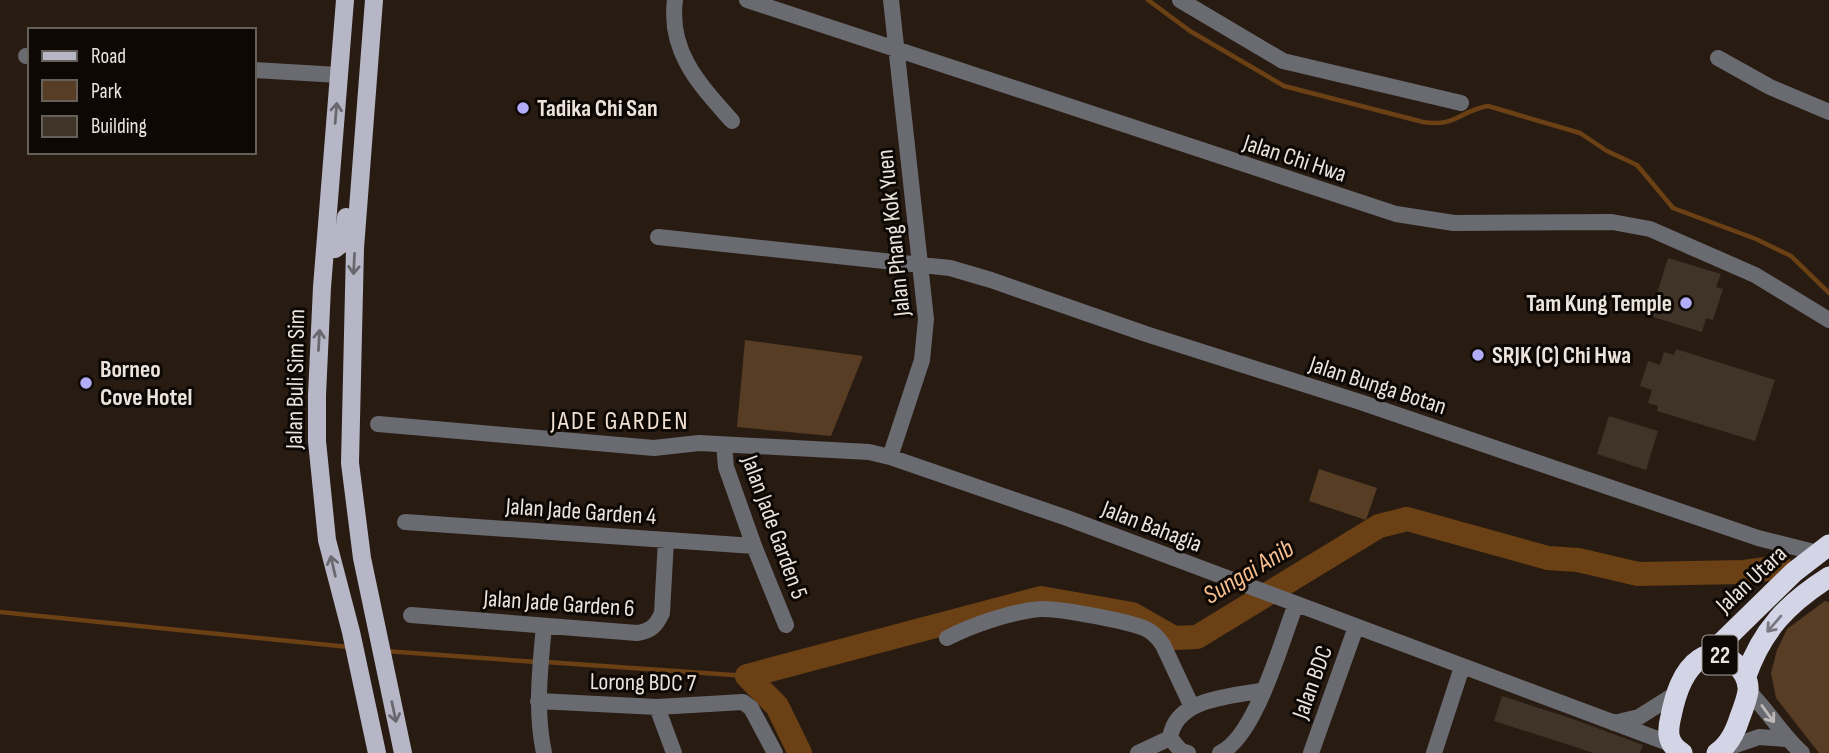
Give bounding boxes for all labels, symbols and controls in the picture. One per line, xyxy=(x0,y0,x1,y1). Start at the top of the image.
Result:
legend xyxy=(28,28,256,154)
text: Road xyxy=(91,44,126,69)
text: Park xyxy=(91,79,122,104)
place label: Tadika Chi San xyxy=(537,94,658,123)
marker: Tadika Chi San xyxy=(515,100,531,116)
one-way arrow xyxy=(330,103,343,125)
text: Building xyxy=(91,114,147,139)
street label: Jalan Chi Hwa xyxy=(1239,128,1350,189)
street label: Jalan Phang Kok Yuen xyxy=(870,148,917,319)
one-way arrow xyxy=(348,252,361,275)
place label: Tam Kung Temple xyxy=(1526,289,1672,318)
marker: Tam Kung Temple xyxy=(1678,295,1694,311)
street label: Jalan Buli Sim Sim xyxy=(280,309,311,450)
one-way arrow xyxy=(313,329,326,352)
place label: SRJK (C) Chi Hwa xyxy=(1492,341,1631,370)
marker: SRJK (C) Chi Hwa xyxy=(1470,347,1486,363)
street label: Jalan Bunga Botan xyxy=(1305,349,1450,421)
place label: Borneo Cove Hotel xyxy=(100,355,192,412)
marker: Borneo Cove Hotel xyxy=(78,375,94,391)
district label: JADE GARDEN xyxy=(549,406,690,437)
street label: Jalan Jade Garden 5 xyxy=(735,451,814,603)
street label: Jalan Jade Garden 4 xyxy=(504,492,657,531)
street label: Jalan Bahagia xyxy=(1097,494,1206,559)
water label: Sungai Anib xyxy=(1198,533,1300,611)
street label: Jalan Utara xyxy=(1709,539,1793,620)
one-way arrow xyxy=(325,555,339,578)
street label: Jalan Jade Garden 6 xyxy=(481,584,636,623)
one-way arrow xyxy=(1766,615,1782,633)
road number: 22 xyxy=(1702,636,1738,674)
street label: Jalan BDC xyxy=(1285,641,1339,724)
street label: Lorong BDC 7 xyxy=(590,667,697,698)
one-way arrow xyxy=(388,700,402,723)
one-way arrow xyxy=(1761,704,1776,723)

